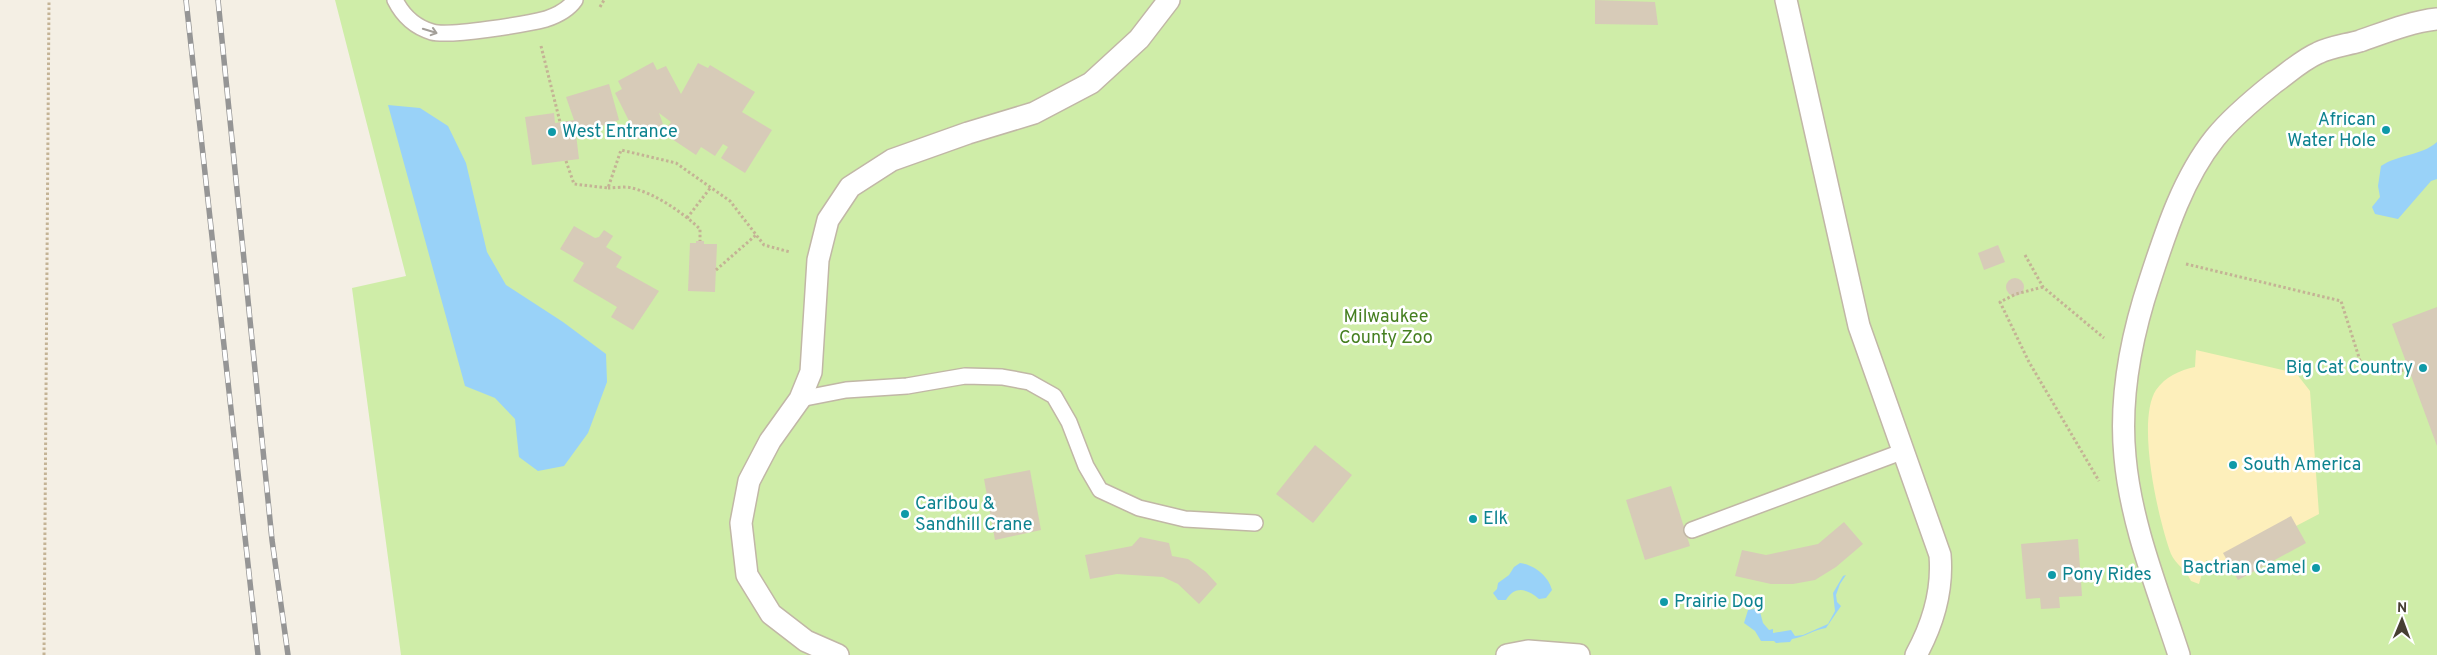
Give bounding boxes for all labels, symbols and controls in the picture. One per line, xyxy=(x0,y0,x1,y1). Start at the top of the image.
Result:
one-way arrow xyxy=(422,26,438,36)
place label: African Water Hole xyxy=(2287,109,2376,153)
place label: West Entrance xyxy=(562,121,678,144)
marker: African Water Hole xyxy=(2380,124,2392,136)
marker: West Entrance xyxy=(546,126,558,138)
park label: Milwaukee County Zoo xyxy=(1339,306,1433,350)
place label: Big Cat Country xyxy=(2286,357,2413,380)
marker: Big Cat Country xyxy=(2417,362,2429,374)
place label: South America xyxy=(2243,454,2361,477)
marker: South America xyxy=(2227,459,2239,471)
place label: Caribou & Sandhill Crane xyxy=(915,493,1032,537)
marker: Caribou & Sandhill Crane xyxy=(899,508,911,520)
place label: Elk xyxy=(1483,508,1508,531)
marker: Elk xyxy=(1467,513,1479,525)
place label: Bactrian Camel xyxy=(2183,557,2306,580)
marker: Bactrian Camel xyxy=(2310,562,2322,574)
place label: Pony Rides xyxy=(2062,564,2152,587)
marker: Pony Rides xyxy=(2046,569,2058,581)
place label: Prairie Dog xyxy=(1674,591,1764,614)
north arrow xyxy=(2377,595,2427,645)
marker: Prairie Dog xyxy=(1658,596,1670,608)
text: N xyxy=(2397,600,2407,617)

